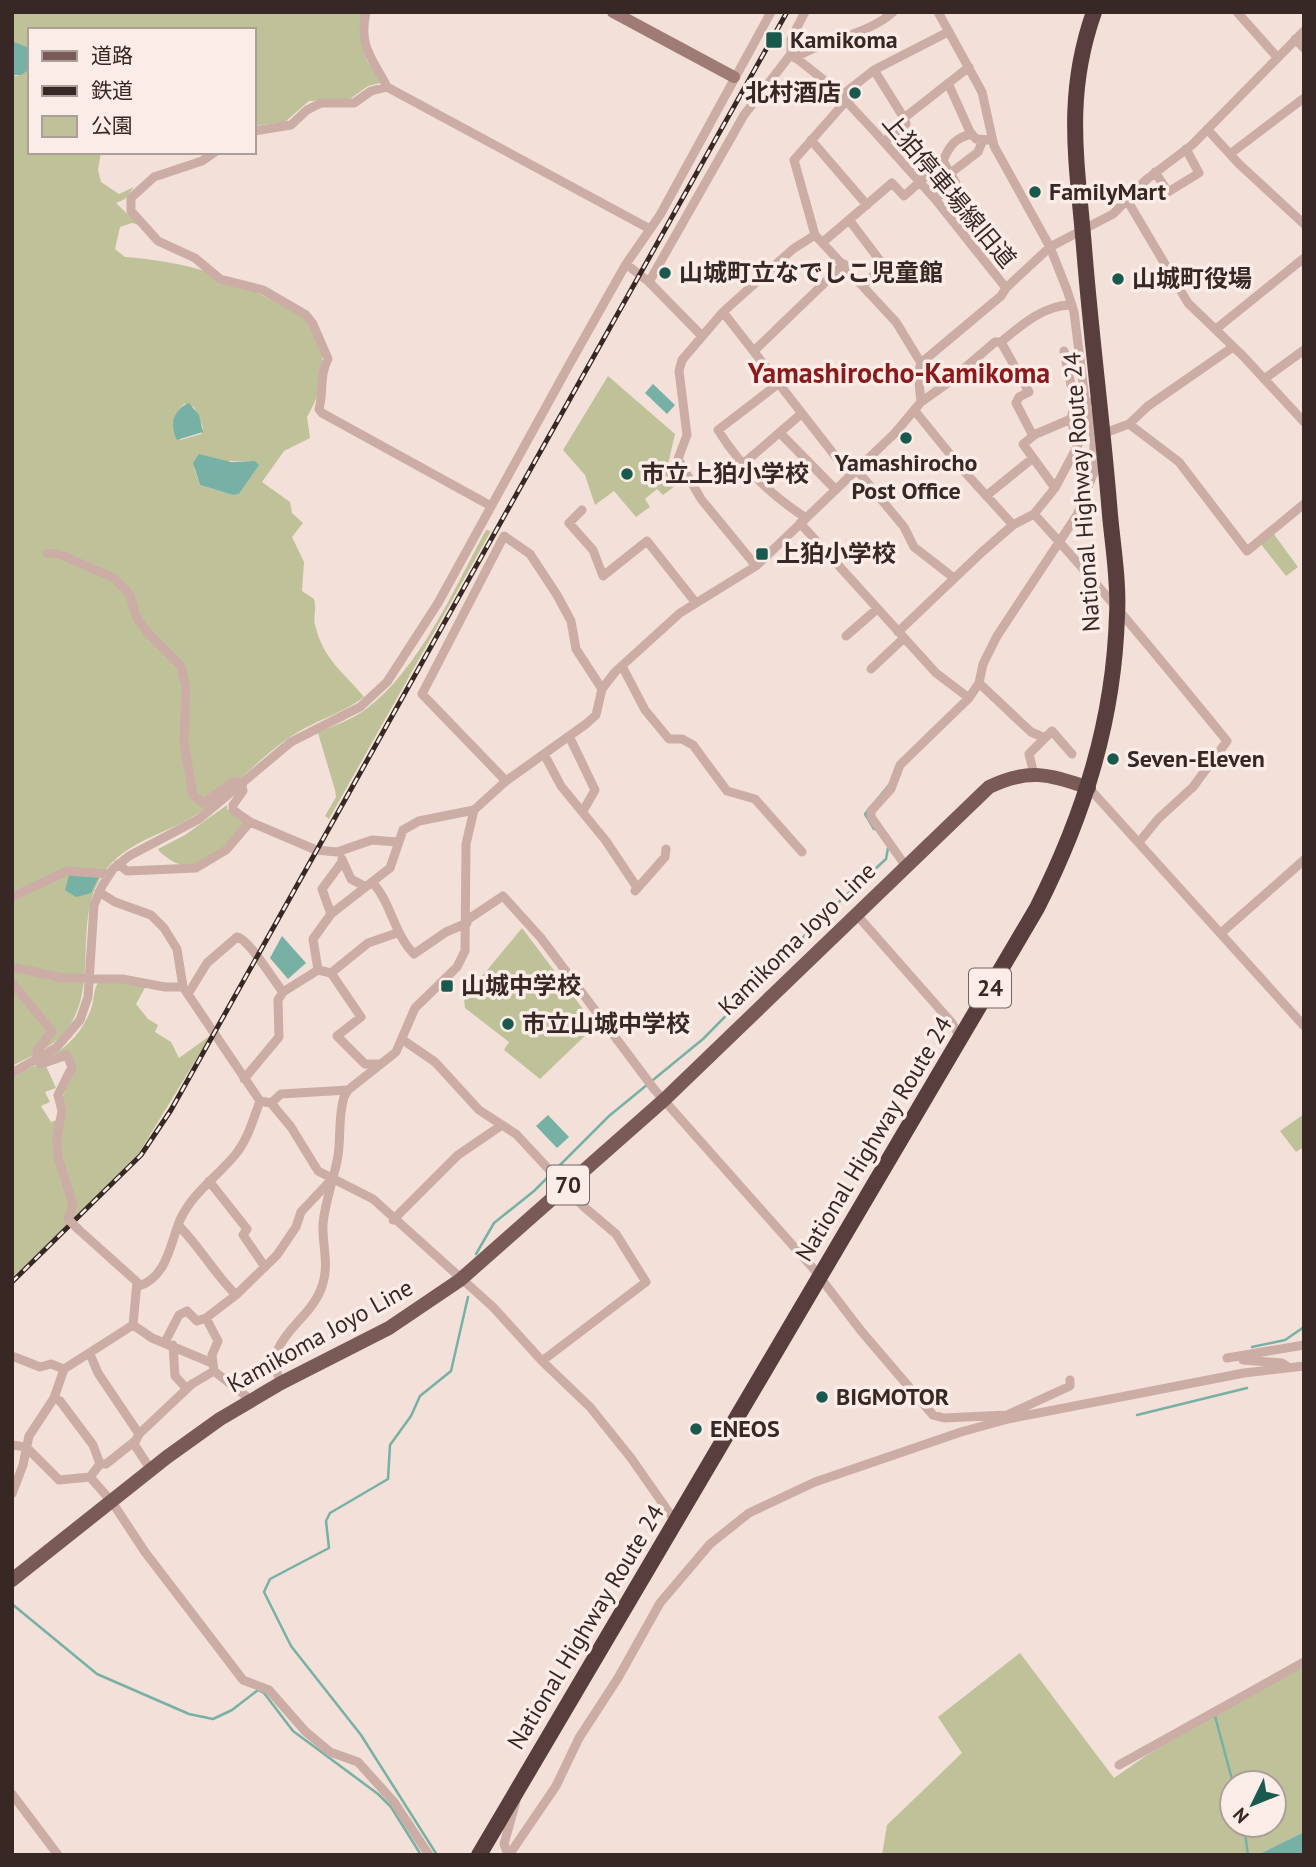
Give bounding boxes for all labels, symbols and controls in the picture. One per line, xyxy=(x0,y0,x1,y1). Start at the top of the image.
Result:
place label: Kamikoma xyxy=(790,24,898,55)
legend xyxy=(28,28,256,154)
marker: Kamikoma xyxy=(764,30,784,50)
text: 道路 xyxy=(91,42,133,69)
text: 鉄道 xyxy=(91,77,133,104)
place label: 北村酒店 xyxy=(745,77,841,108)
marker: 北村酒店 xyxy=(847,85,863,101)
street label: 上狛停車場線旧道 xyxy=(876,107,1023,274)
text: 公園 xyxy=(91,112,133,139)
place label: FamilyMart xyxy=(1049,176,1167,207)
marker: FamilyMart xyxy=(1027,184,1043,200)
place label: 山城町立なでしこ児童館 xyxy=(679,257,943,288)
place label: 山城町役場 xyxy=(1132,263,1252,294)
marker: 山城町立なでしこ児童館 xyxy=(657,265,673,281)
marker: 山城町役場 xyxy=(1110,271,1126,287)
street label: National Highway Route 24 xyxy=(1056,351,1107,633)
district label: Yamashirocho-Kamikoma xyxy=(747,354,1050,391)
marker: Yamashirocho Post Office xyxy=(898,430,914,446)
place label: Yamashirocho Post Office xyxy=(834,447,978,506)
place label: 市立上狛小学校 xyxy=(641,458,809,489)
marker: 市立上狛小学校 xyxy=(619,466,635,482)
place label: 上狛小学校 xyxy=(776,538,896,569)
marker: 上狛小学校 xyxy=(754,546,770,562)
place label: Seven-Eleven xyxy=(1127,743,1265,774)
marker: Seven-Eleven xyxy=(1105,751,1121,767)
street label: Kamikoma Joyo Line xyxy=(711,855,882,1022)
road number: 24 xyxy=(969,968,1011,1007)
place label: 山城中学校 xyxy=(461,970,581,1001)
marker: 山城中学校 xyxy=(439,978,455,994)
place label: 市立山城中学校 xyxy=(522,1008,690,1039)
street label: National Highway Route 24 xyxy=(788,1011,959,1267)
marker: 市立山城中学校 xyxy=(500,1016,516,1032)
road number: 70 xyxy=(547,1166,589,1204)
street label: Kamikoma Joyo Line xyxy=(221,1272,418,1399)
place label: BIGMOTOR xyxy=(836,1381,950,1412)
marker: BIGMOTOR xyxy=(814,1389,830,1405)
place label: ENEOS xyxy=(710,1413,780,1444)
marker: ENEOS xyxy=(688,1421,704,1437)
street label: National Highway Route 24 xyxy=(500,1499,671,1755)
north arrow xyxy=(1218,1769,1288,1839)
text: N xyxy=(1228,1803,1254,1828)

